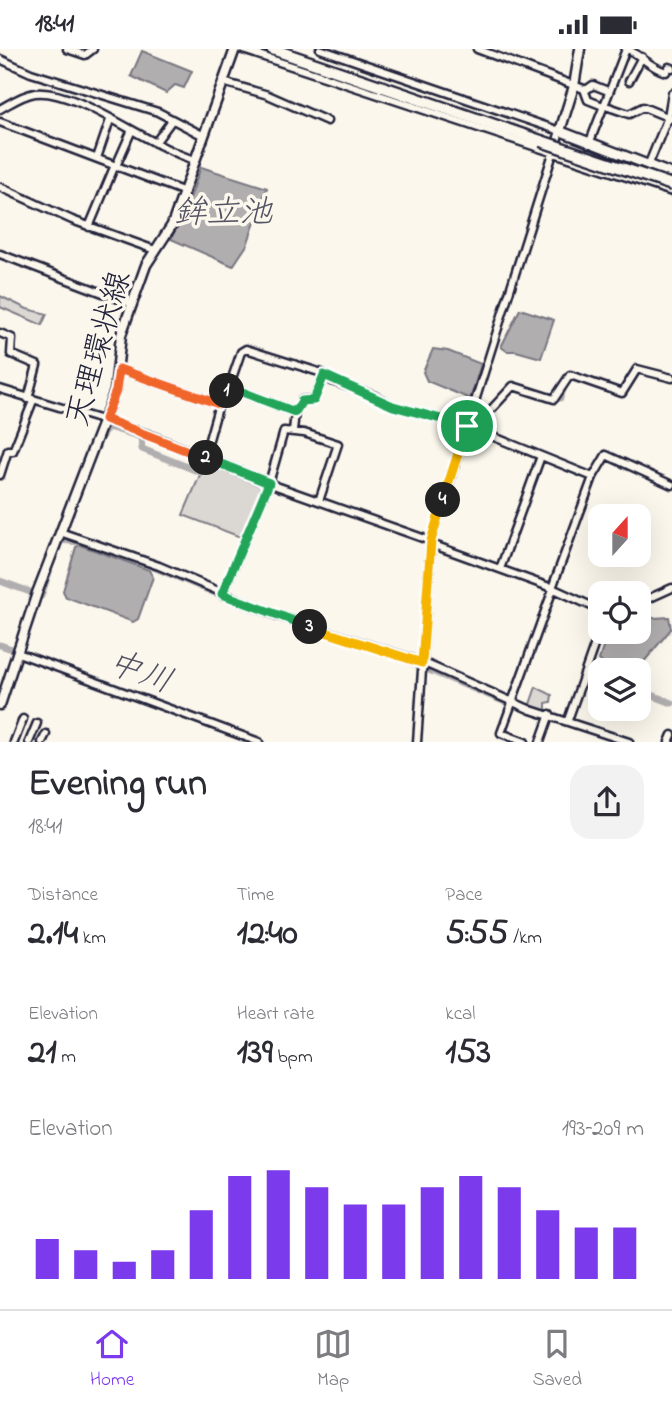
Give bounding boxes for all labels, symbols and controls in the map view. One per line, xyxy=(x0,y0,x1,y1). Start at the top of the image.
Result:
text: 18:41 xyxy=(35,6,74,44)
water label: 鉾立池 xyxy=(174,190,274,238)
street label: 天理環状線 xyxy=(56,266,145,432)
pin: 1 xyxy=(210,373,244,409)
text: 1 xyxy=(223,377,230,404)
pin xyxy=(437,396,497,456)
icon: arrive xyxy=(448,407,486,445)
pin: 2 xyxy=(188,441,224,475)
text: 2 xyxy=(201,444,210,471)
pin: 4 xyxy=(426,483,460,517)
text: 4 xyxy=(439,486,446,513)
north arrow xyxy=(588,504,651,567)
map controls xyxy=(588,504,651,721)
button: locate xyxy=(588,581,651,644)
pin: 3 xyxy=(292,609,328,645)
text: 3 xyxy=(306,613,313,640)
water label: 中川 xyxy=(100,640,179,708)
button: layers xyxy=(588,658,651,721)
text: Evening run xyxy=(28,757,207,813)
button: share xyxy=(570,765,644,839)
text: 18:41 xyxy=(28,811,63,844)
text: Distance xyxy=(28,882,98,909)
text: Time xyxy=(237,882,274,909)
text: Pace xyxy=(445,882,482,909)
text: 2.14 xyxy=(28,909,78,960)
text: 12:40 xyxy=(237,909,298,960)
text: 5:55 xyxy=(445,909,508,960)
text: km xyxy=(78,925,106,952)
text: /km xyxy=(508,925,542,952)
text: Elevation xyxy=(28,1001,98,1028)
text: Heart rate xyxy=(237,1001,315,1028)
text: kcal xyxy=(445,1001,476,1028)
text: 21 xyxy=(28,1028,57,1079)
text: 139 xyxy=(237,1028,273,1079)
text: 153 xyxy=(445,1028,491,1079)
text: m xyxy=(57,1044,76,1071)
text: bpm xyxy=(273,1044,313,1071)
text: Elevation xyxy=(28,1113,113,1146)
text: 193–209 m xyxy=(562,1113,644,1146)
tab: Home xyxy=(90,1325,134,1394)
tab: Map xyxy=(314,1325,352,1394)
tab: Saved xyxy=(532,1325,582,1394)

